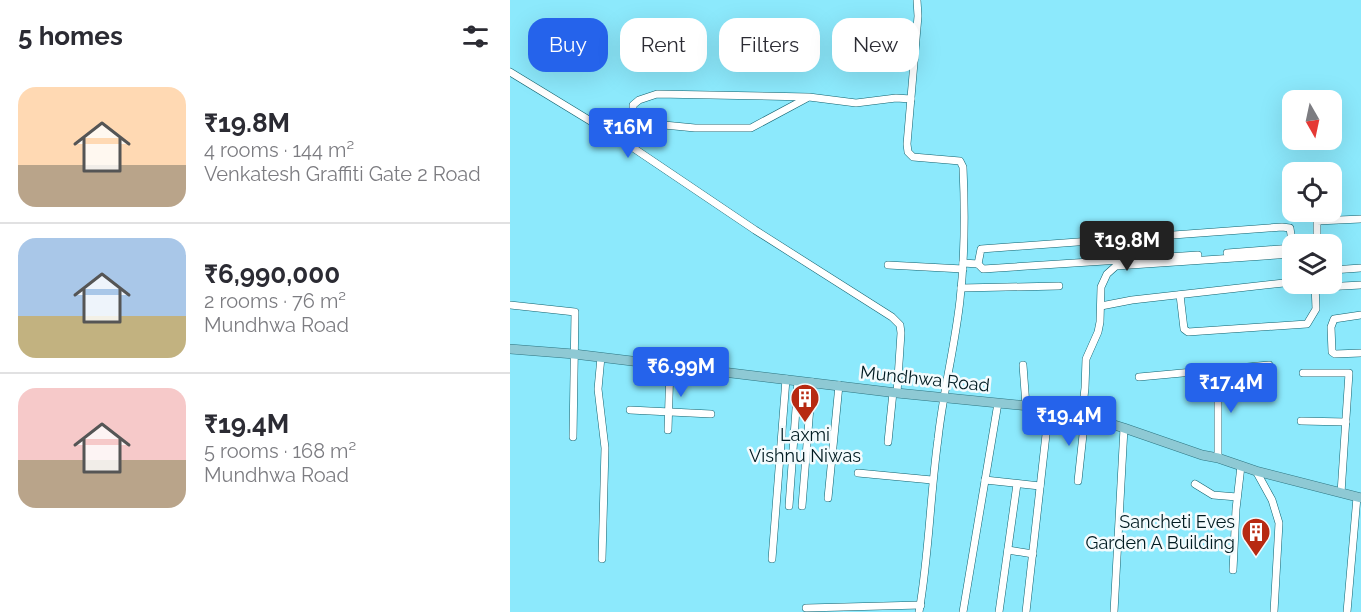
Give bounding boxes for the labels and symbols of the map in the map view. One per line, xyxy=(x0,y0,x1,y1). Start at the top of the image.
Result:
north arrow xyxy=(1282,90,1342,150)
pin: ₹16M xyxy=(592,108,664,159)
pin: ₹19.8M xyxy=(1078,221,1176,272)
pin: ₹6.99M xyxy=(632,347,730,398)
street label: Mundhwa Road xyxy=(859,361,991,396)
pin: ₹17.4M xyxy=(1182,363,1280,414)
building icon: Laxmi Vishnu Niwas xyxy=(789,382,821,424)
pin: ₹19.4M xyxy=(1020,396,1118,447)
place label: Laxmi Vishnu Niwas xyxy=(749,424,861,466)
place label: Sancheti Eves Garden A Building xyxy=(1086,511,1235,553)
building icon: Sancheti Eves Garden A Building xyxy=(1240,516,1272,558)

